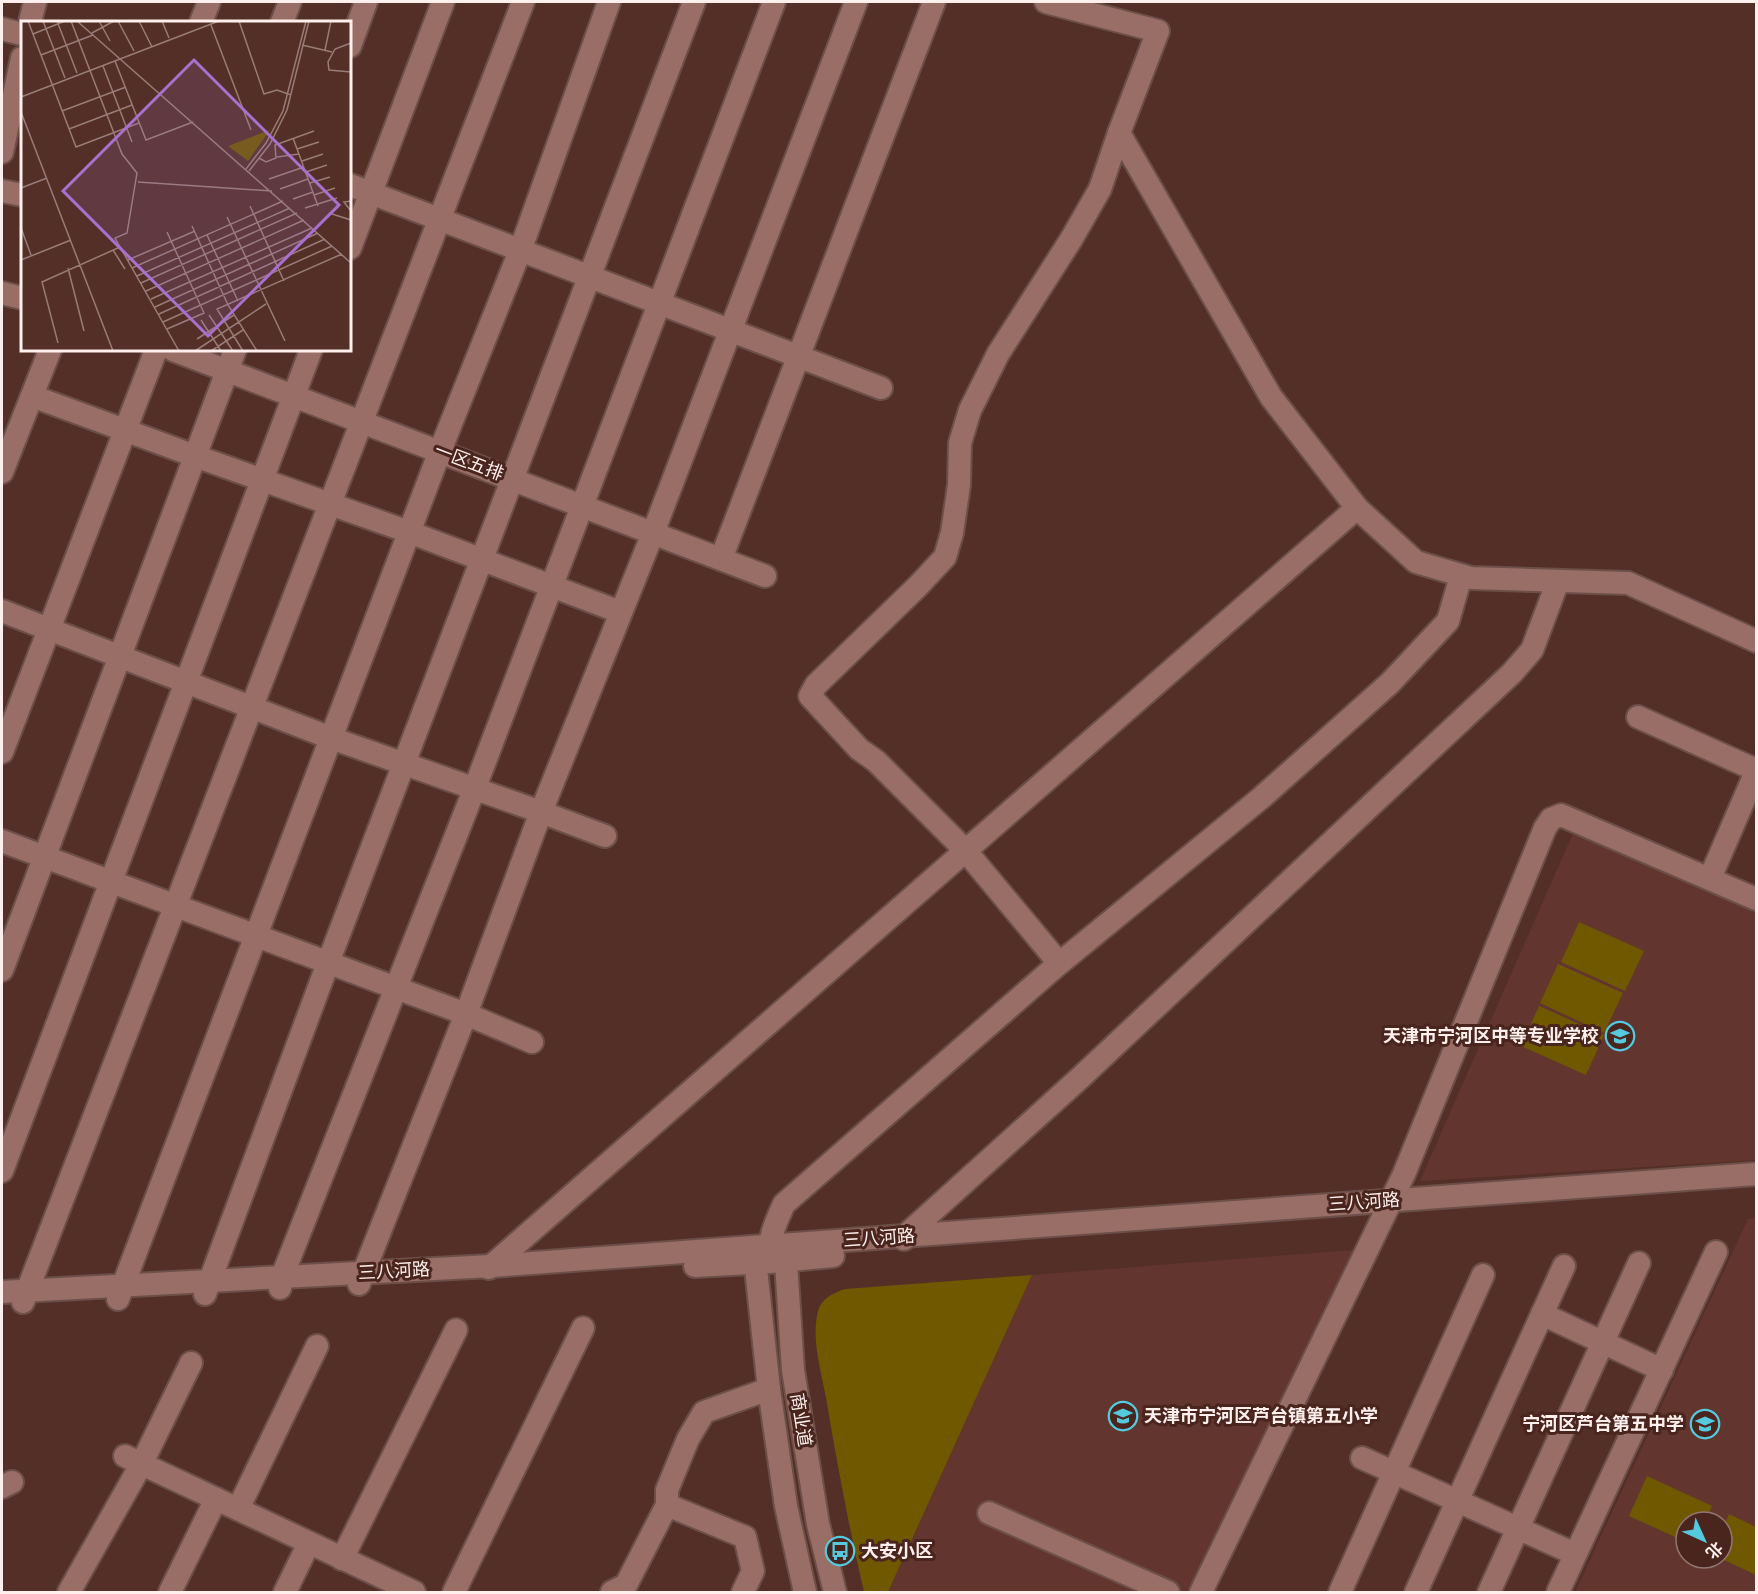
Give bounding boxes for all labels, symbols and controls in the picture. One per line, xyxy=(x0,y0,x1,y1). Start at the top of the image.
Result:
inset map xyxy=(21,21,351,351)
street label: 一区五排 xyxy=(431,437,507,485)
school or university icon: 天津市宁河区中等专业学校 xyxy=(1604,1020,1636,1052)
place label: 天津市宁河区中等专业学校 xyxy=(1383,1023,1599,1047)
street label: 三八河路 xyxy=(1327,1187,1401,1215)
street label: 三八河路 xyxy=(842,1223,916,1251)
street label: 三八河路 xyxy=(357,1256,431,1284)
street label: 商业道 xyxy=(786,1391,818,1448)
school or university icon: 天津市宁河区芦台镇第五小学 xyxy=(1107,1400,1139,1432)
place label: 天津市宁河区芦台镇第五小学 xyxy=(1144,1403,1378,1427)
school or university icon: 宁河区芦台第五中学 xyxy=(1689,1408,1721,1440)
place label: 宁河区芦台第五中学 xyxy=(1522,1411,1684,1435)
north arrow xyxy=(1674,1510,1734,1570)
bus stop icon: 大安小区 xyxy=(824,1535,856,1567)
text: 北 xyxy=(1701,1537,1728,1564)
place label: 大安小区 xyxy=(861,1538,933,1562)

